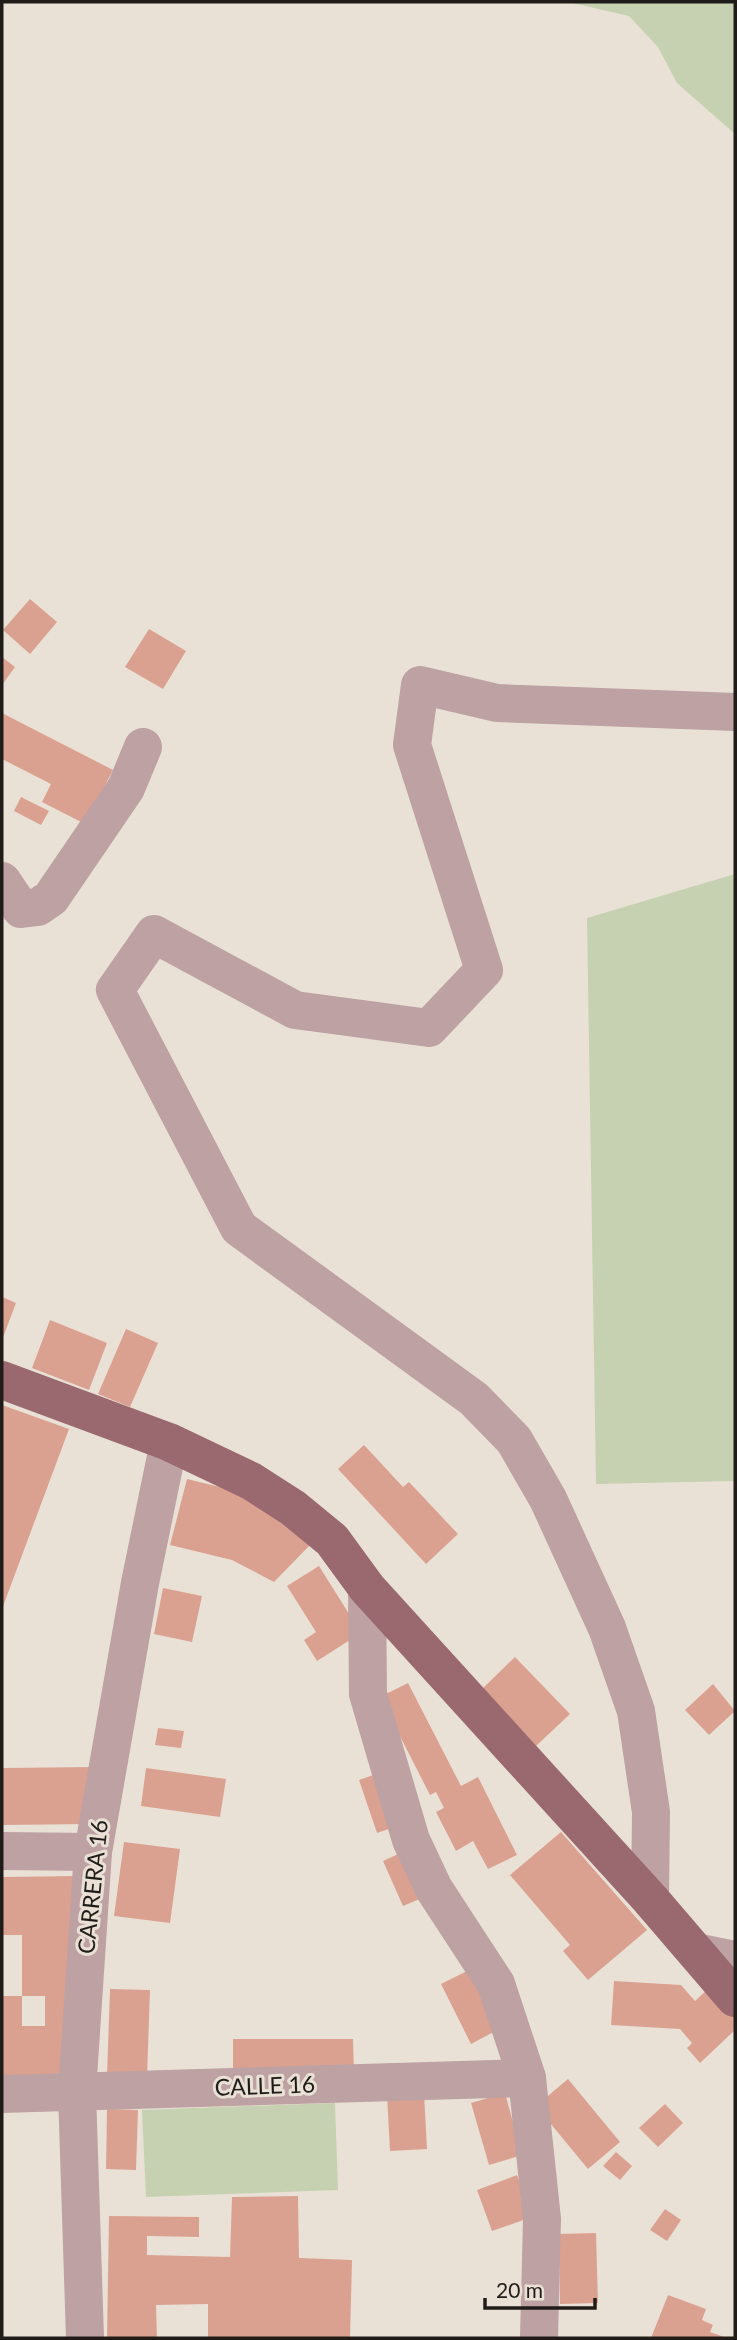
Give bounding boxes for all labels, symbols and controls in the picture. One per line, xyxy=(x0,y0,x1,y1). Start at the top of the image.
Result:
street label: CARRERA 16 xyxy=(71,1818,113,1955)
street label: CALLE 16 xyxy=(214,2069,316,2101)
scale bar xyxy=(485,2266,595,2310)
text: 20 m xyxy=(496,2277,543,2302)

